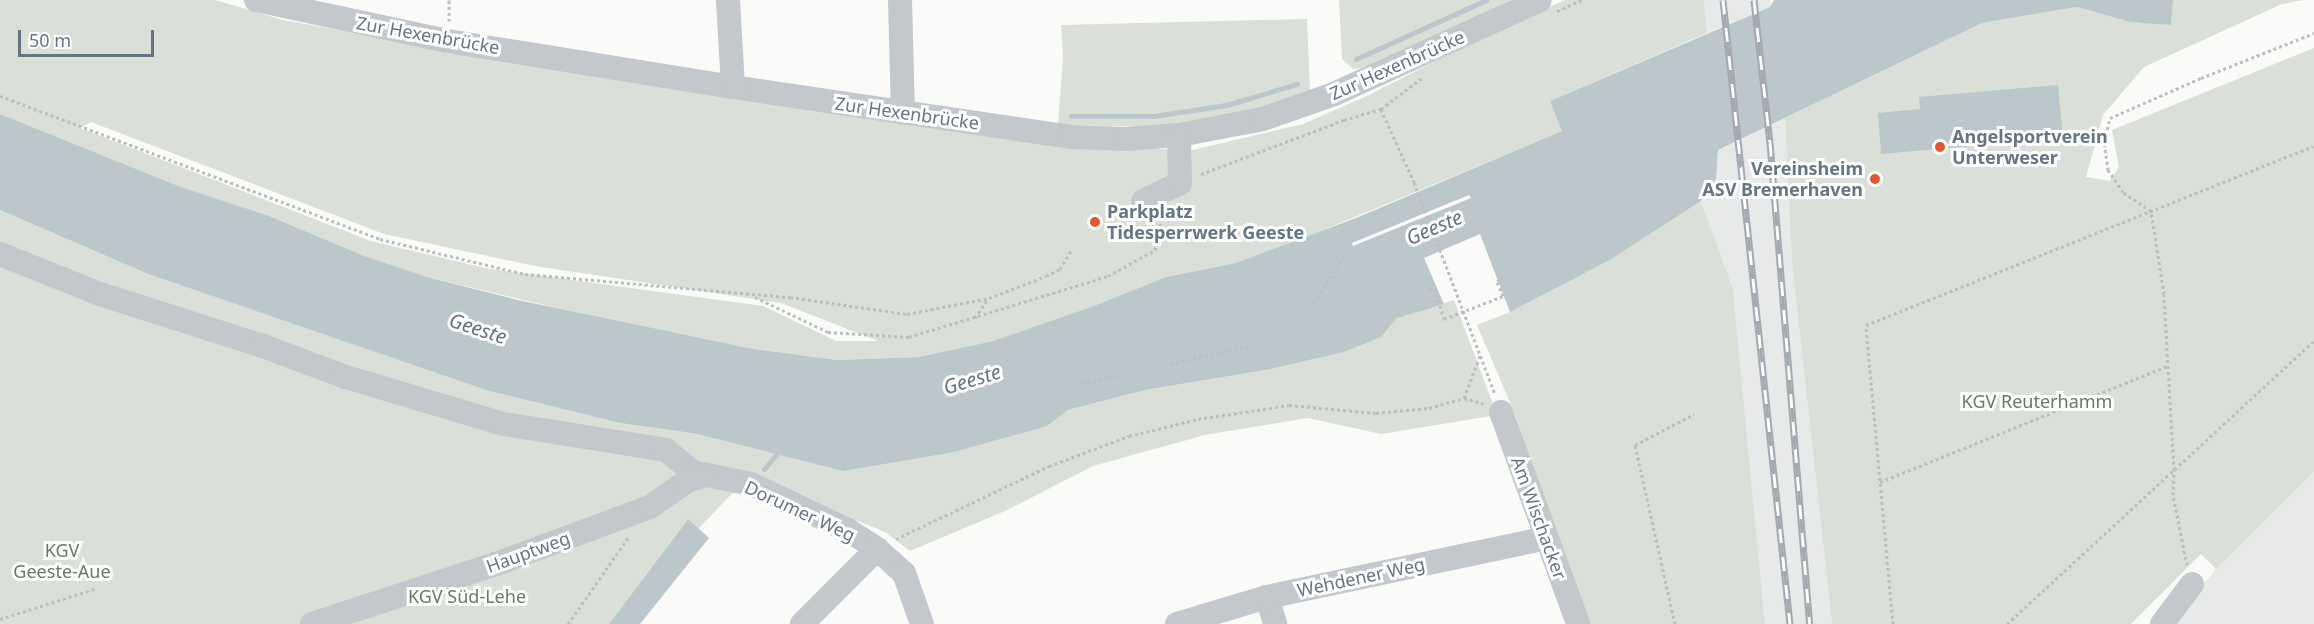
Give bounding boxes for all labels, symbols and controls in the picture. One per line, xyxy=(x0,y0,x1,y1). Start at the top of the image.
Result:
street label: Zur Hexenbrücke xyxy=(355,12,501,58)
scale bar xyxy=(21,18,158,56)
street label: Zur Hexenbrücke xyxy=(1326,26,1468,104)
text: 50 m xyxy=(29,28,71,52)
street label: Zur Hexenbrücke xyxy=(834,92,980,134)
place label: Angelsportverein Unterweser xyxy=(1952,126,2108,168)
marker: Angelsportverein Unterweser xyxy=(1933,140,1947,154)
place label: Vereinsheim ASV Bremerhaven xyxy=(1702,158,1863,201)
marker: Vereinsheim ASV Bremerhaven xyxy=(1868,172,1882,186)
place label: Parkplatz Tidesperrwerk Geeste xyxy=(1107,201,1304,244)
water label: Geeste xyxy=(1402,204,1466,250)
marker: Parkplatz Tidesperrwerk Geeste xyxy=(1088,215,1102,229)
water label: Geeste xyxy=(446,308,510,348)
water label: Geeste xyxy=(940,359,1004,399)
park label: KGV Reuterhamm xyxy=(1962,390,2112,412)
street label: Am Wischacker xyxy=(1507,454,1571,582)
street label: Dorumer Weg xyxy=(741,476,859,546)
street label: Hauptweg xyxy=(483,527,573,577)
park label: KGV Geeste-Aue xyxy=(13,540,111,582)
street label: Wehdener Weg xyxy=(1295,553,1427,601)
park label: KGV Süd-Lehe xyxy=(408,585,526,607)

